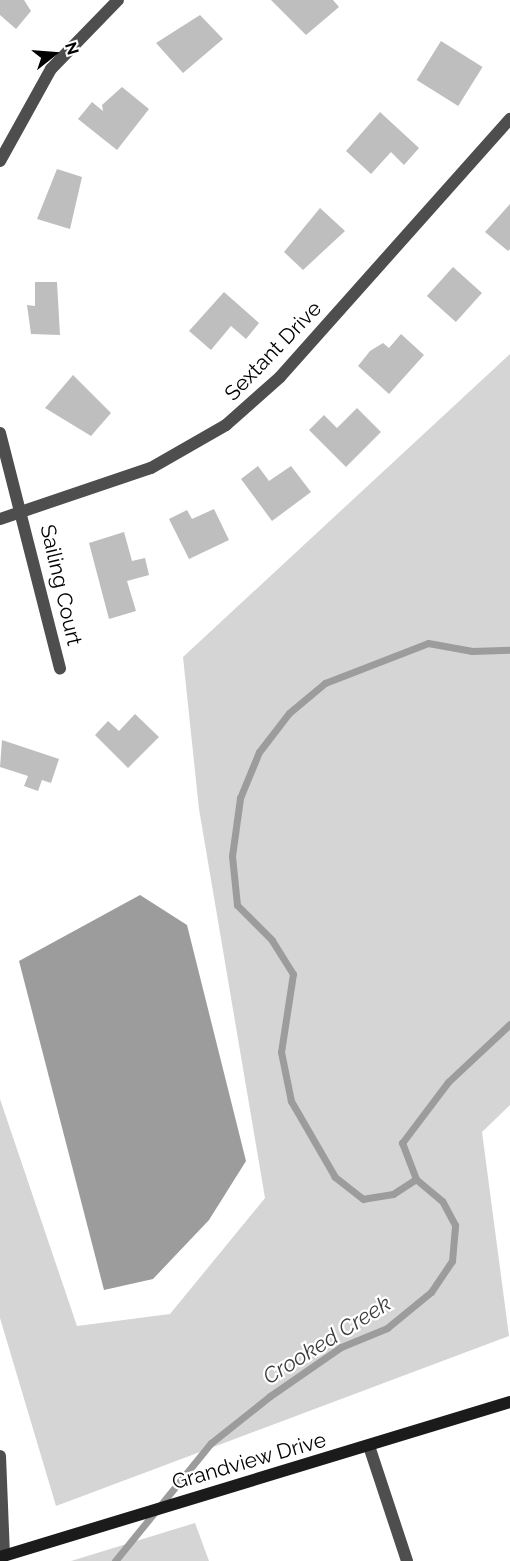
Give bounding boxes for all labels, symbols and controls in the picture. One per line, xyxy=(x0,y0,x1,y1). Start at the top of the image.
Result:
north arrow xyxy=(24,24,84,84)
text: N xyxy=(61,40,83,57)
street label: Sextant Drive xyxy=(219,296,327,406)
street label: Sailing Court xyxy=(35,522,87,648)
water label: Crooked Creek xyxy=(258,1290,396,1390)
street label: Grandview Drive xyxy=(169,1427,329,1495)

